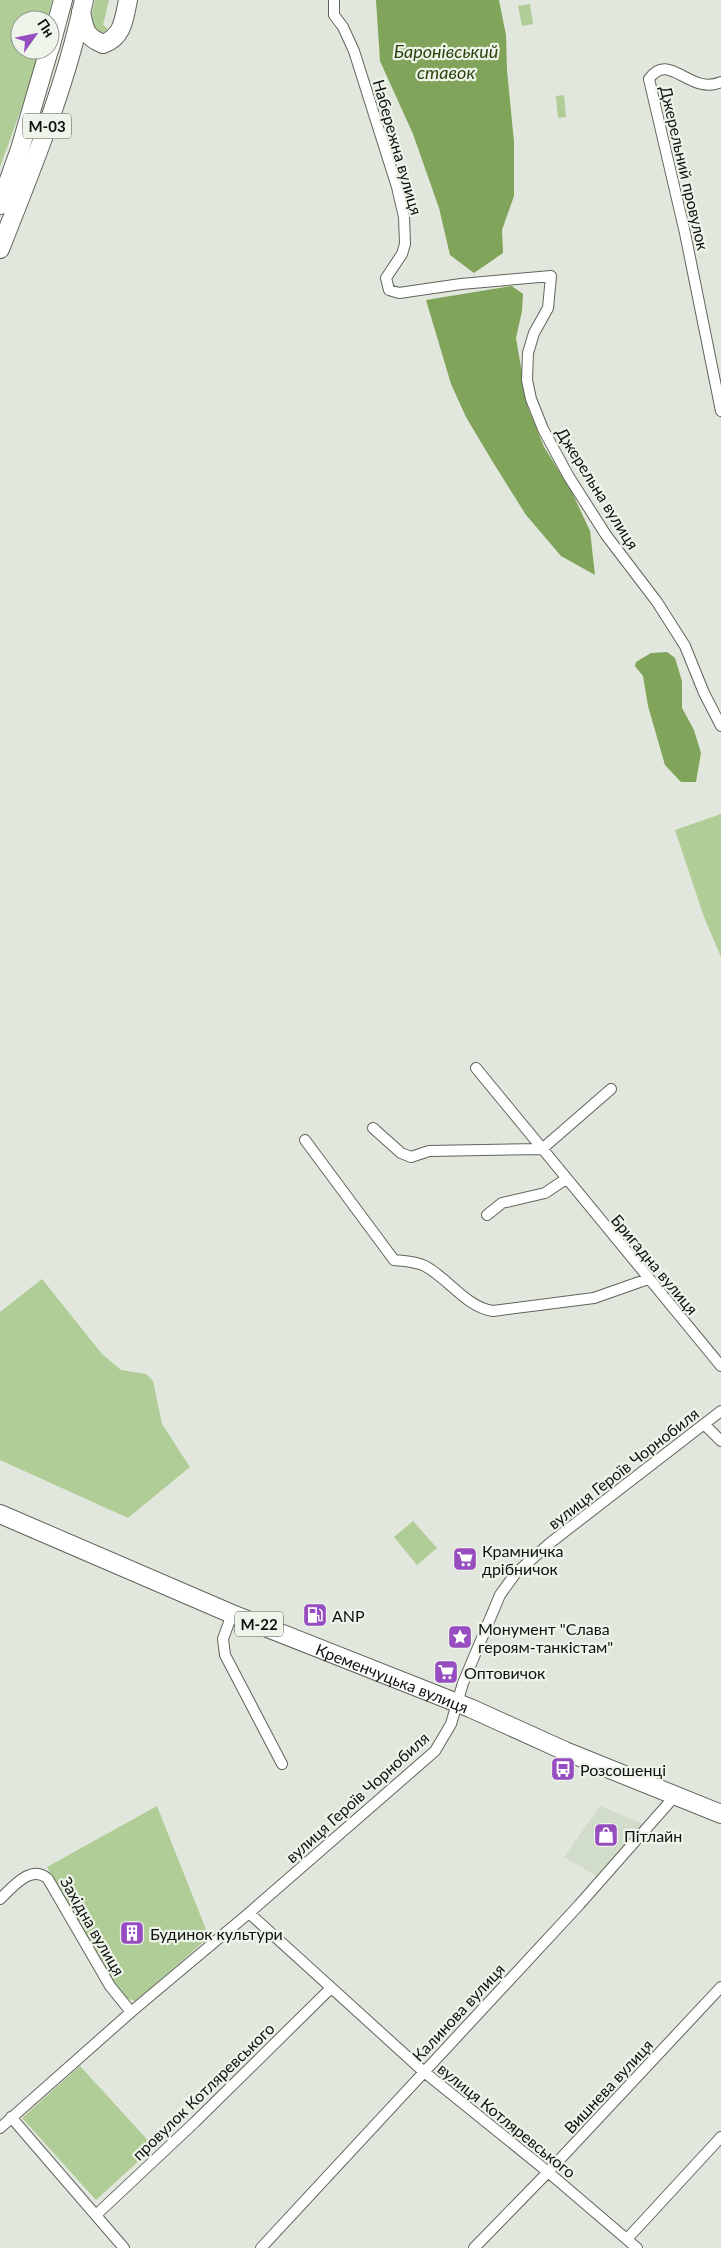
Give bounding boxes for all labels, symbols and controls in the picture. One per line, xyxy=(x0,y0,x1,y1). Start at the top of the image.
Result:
north arrow xyxy=(10,10,60,60)
text: Пн xyxy=(34,15,58,40)
water label: Баронівський ставок xyxy=(394,40,498,83)
street label: Набережна вулиця xyxy=(370,77,426,217)
street label: Джерельний провулок xyxy=(657,84,713,253)
road number: М-03 xyxy=(23,114,71,138)
street label: Джерельна вулиця xyxy=(553,424,643,552)
street label: Бригадна вулиця xyxy=(608,1210,702,1318)
street label: вулиця Героїв Чорнобиля xyxy=(544,1403,702,1533)
place label: Крамничка дрібничок xyxy=(482,1541,564,1578)
supermarket icon: Крамничка дрібничок xyxy=(452,1546,478,1572)
fuel station icon: ANP xyxy=(302,1602,328,1628)
place label: ANP xyxy=(332,1606,365,1625)
road number: М-22 xyxy=(235,1612,283,1636)
place label: Монумент "Слава героям-танкістам" xyxy=(478,1619,613,1656)
place icon: Монумент "Слава героям-танкістам" xyxy=(447,1624,473,1650)
street label: Кременчуцька вулиця xyxy=(313,1639,471,1716)
supermarket icon: Оптовичок xyxy=(433,1659,459,1685)
place label: Оптовичок xyxy=(464,1663,546,1682)
street label: вулиця Героїв Чорнобиля xyxy=(282,1728,432,1866)
bus stop icon: Розсошенці xyxy=(550,1756,576,1782)
place label: Розсошенці xyxy=(580,1760,666,1779)
shop icon: Пітлайн xyxy=(593,1822,619,1848)
place label: Пітлайн xyxy=(624,1826,682,1845)
street label: Західна вулиця xyxy=(57,1873,129,1979)
building icon: Будинок культури xyxy=(119,1920,145,1946)
place label: Будинок культури xyxy=(150,1924,283,1943)
street label: Калинова вулиця xyxy=(408,1959,508,2065)
street label: провулок Котляревського xyxy=(128,2018,278,2164)
street label: Вишнева вулиця xyxy=(560,2035,656,2137)
street label: вулиця Котляревського xyxy=(434,2059,580,2181)

